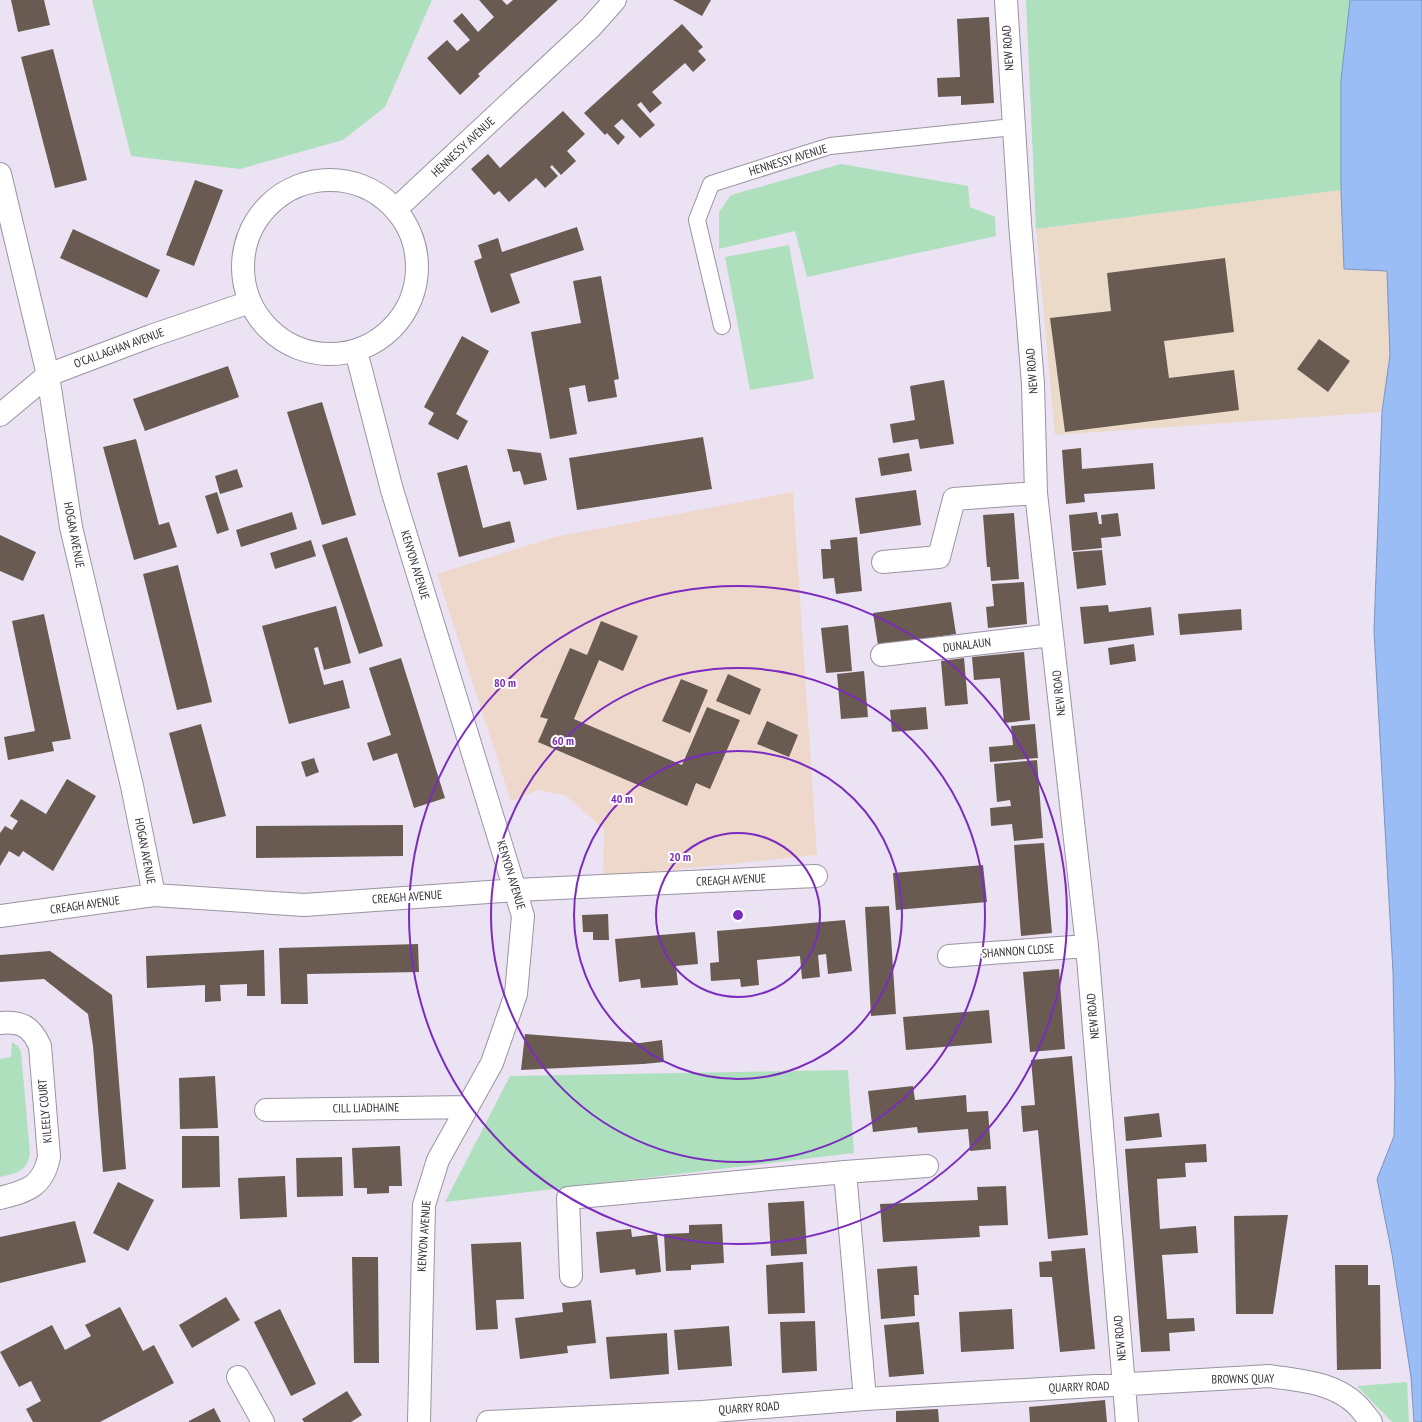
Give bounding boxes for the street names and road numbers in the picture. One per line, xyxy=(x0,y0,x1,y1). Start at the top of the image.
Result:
street label: NEW ROAD xyxy=(998,25,1017,71)
street label: HENNESSY AVENUE xyxy=(428,113,497,180)
street label: HENNESSY AVENUE xyxy=(747,140,829,179)
street label: O'CALLAGHAN AVENUE xyxy=(72,324,166,371)
street label: NEW ROAD xyxy=(1022,348,1041,394)
street label: HOGAN AVENUE xyxy=(61,501,88,569)
street label: KENYON AVENUE xyxy=(398,528,433,601)
street label: DUNALAUN xyxy=(942,634,992,655)
street label: NEW ROAD xyxy=(1049,670,1068,717)
street label: HOGAN AVENUE xyxy=(132,817,159,885)
street label: KENYON AVENUE xyxy=(494,838,529,911)
street label: CREAGH AVENUE xyxy=(696,870,766,889)
street label: CREAGH AVENUE xyxy=(371,887,442,906)
street label: CREAGH AVENUE xyxy=(49,892,121,917)
street label: SHANNON CLOSE xyxy=(981,940,1055,961)
street label: NEW ROAD xyxy=(1083,993,1102,1039)
street label: KILEELY COURT xyxy=(34,1078,55,1144)
street label: CILL LIADHAINE xyxy=(333,1099,399,1116)
street label: KENYON AVENUE xyxy=(414,1200,433,1272)
street label: NEW ROAD xyxy=(1110,1315,1129,1361)
street label: BROWNS QUAY xyxy=(1211,1370,1275,1387)
street label: QUARRY ROAD xyxy=(1048,1378,1110,1395)
street label: QUARRY ROAD xyxy=(718,1398,780,1417)

